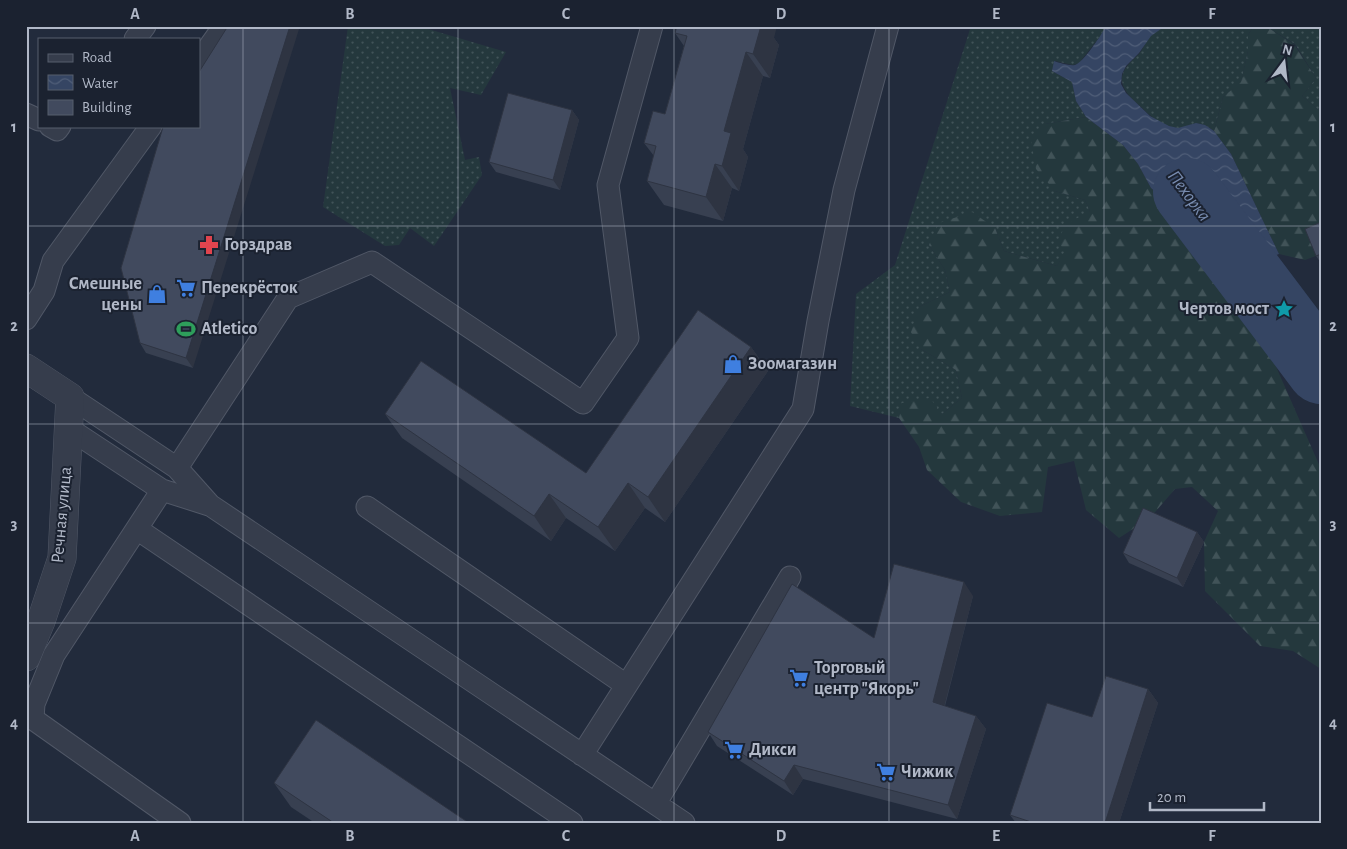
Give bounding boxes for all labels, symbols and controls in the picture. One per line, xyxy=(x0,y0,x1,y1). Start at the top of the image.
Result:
text: A xyxy=(130,6,140,22)
text: B xyxy=(345,6,355,22)
text: C xyxy=(562,6,571,22)
text: D xyxy=(776,6,787,22)
text: E xyxy=(992,6,1000,22)
text: F xyxy=(1208,6,1216,22)
legend xyxy=(38,38,200,128)
north arrow xyxy=(1260,38,1310,88)
text: N xyxy=(1281,42,1294,58)
text: Road xyxy=(82,50,112,65)
text: Water xyxy=(82,76,118,91)
text: Building xyxy=(82,100,132,115)
text: 1 xyxy=(11,119,17,135)
text: 1 xyxy=(1330,119,1336,135)
water label: Пехорка xyxy=(1164,167,1214,225)
pharmacy icon: Горздрав xyxy=(198,234,220,256)
place label: Горздрав xyxy=(224,236,292,254)
place label: Смешные цены xyxy=(69,275,142,314)
supermarket icon: Перекрёсток xyxy=(175,277,197,299)
place label: Перекрёсток xyxy=(201,279,298,297)
shop icon: Смешные цены xyxy=(146,283,168,305)
place icon: Чертов мост xyxy=(1273,298,1295,320)
place label: Чертов мост xyxy=(1179,300,1270,318)
text: 2 xyxy=(10,318,18,334)
sports icon: Atletico xyxy=(175,318,197,340)
text: 2 xyxy=(1329,318,1337,334)
place label: Atletico xyxy=(201,320,257,338)
shop icon: Зоомагазин xyxy=(722,353,744,375)
place label: Зоомагазин xyxy=(748,355,837,373)
street label: Речная улица xyxy=(49,466,75,564)
text: 3 xyxy=(11,516,18,532)
text: 3 xyxy=(1330,516,1337,532)
place label: Торговый центр "Якорь" xyxy=(814,659,919,698)
supermarket icon: Торговый центр "Якорь" xyxy=(788,667,810,689)
text: 4 xyxy=(10,715,18,731)
text: 4 xyxy=(1329,715,1337,731)
supermarket icon: Дикси xyxy=(723,739,745,761)
place label: Дикси xyxy=(749,741,797,759)
supermarket icon: Чижик xyxy=(875,761,897,783)
place label: Чижик xyxy=(901,763,953,781)
scale bar xyxy=(1150,779,1263,811)
text: 20 m xyxy=(1157,790,1186,805)
text: A xyxy=(130,828,140,844)
text: B xyxy=(345,828,355,844)
text: C xyxy=(562,828,571,844)
text: D xyxy=(776,828,787,844)
text: E xyxy=(992,828,1000,844)
text: F xyxy=(1208,828,1216,844)

